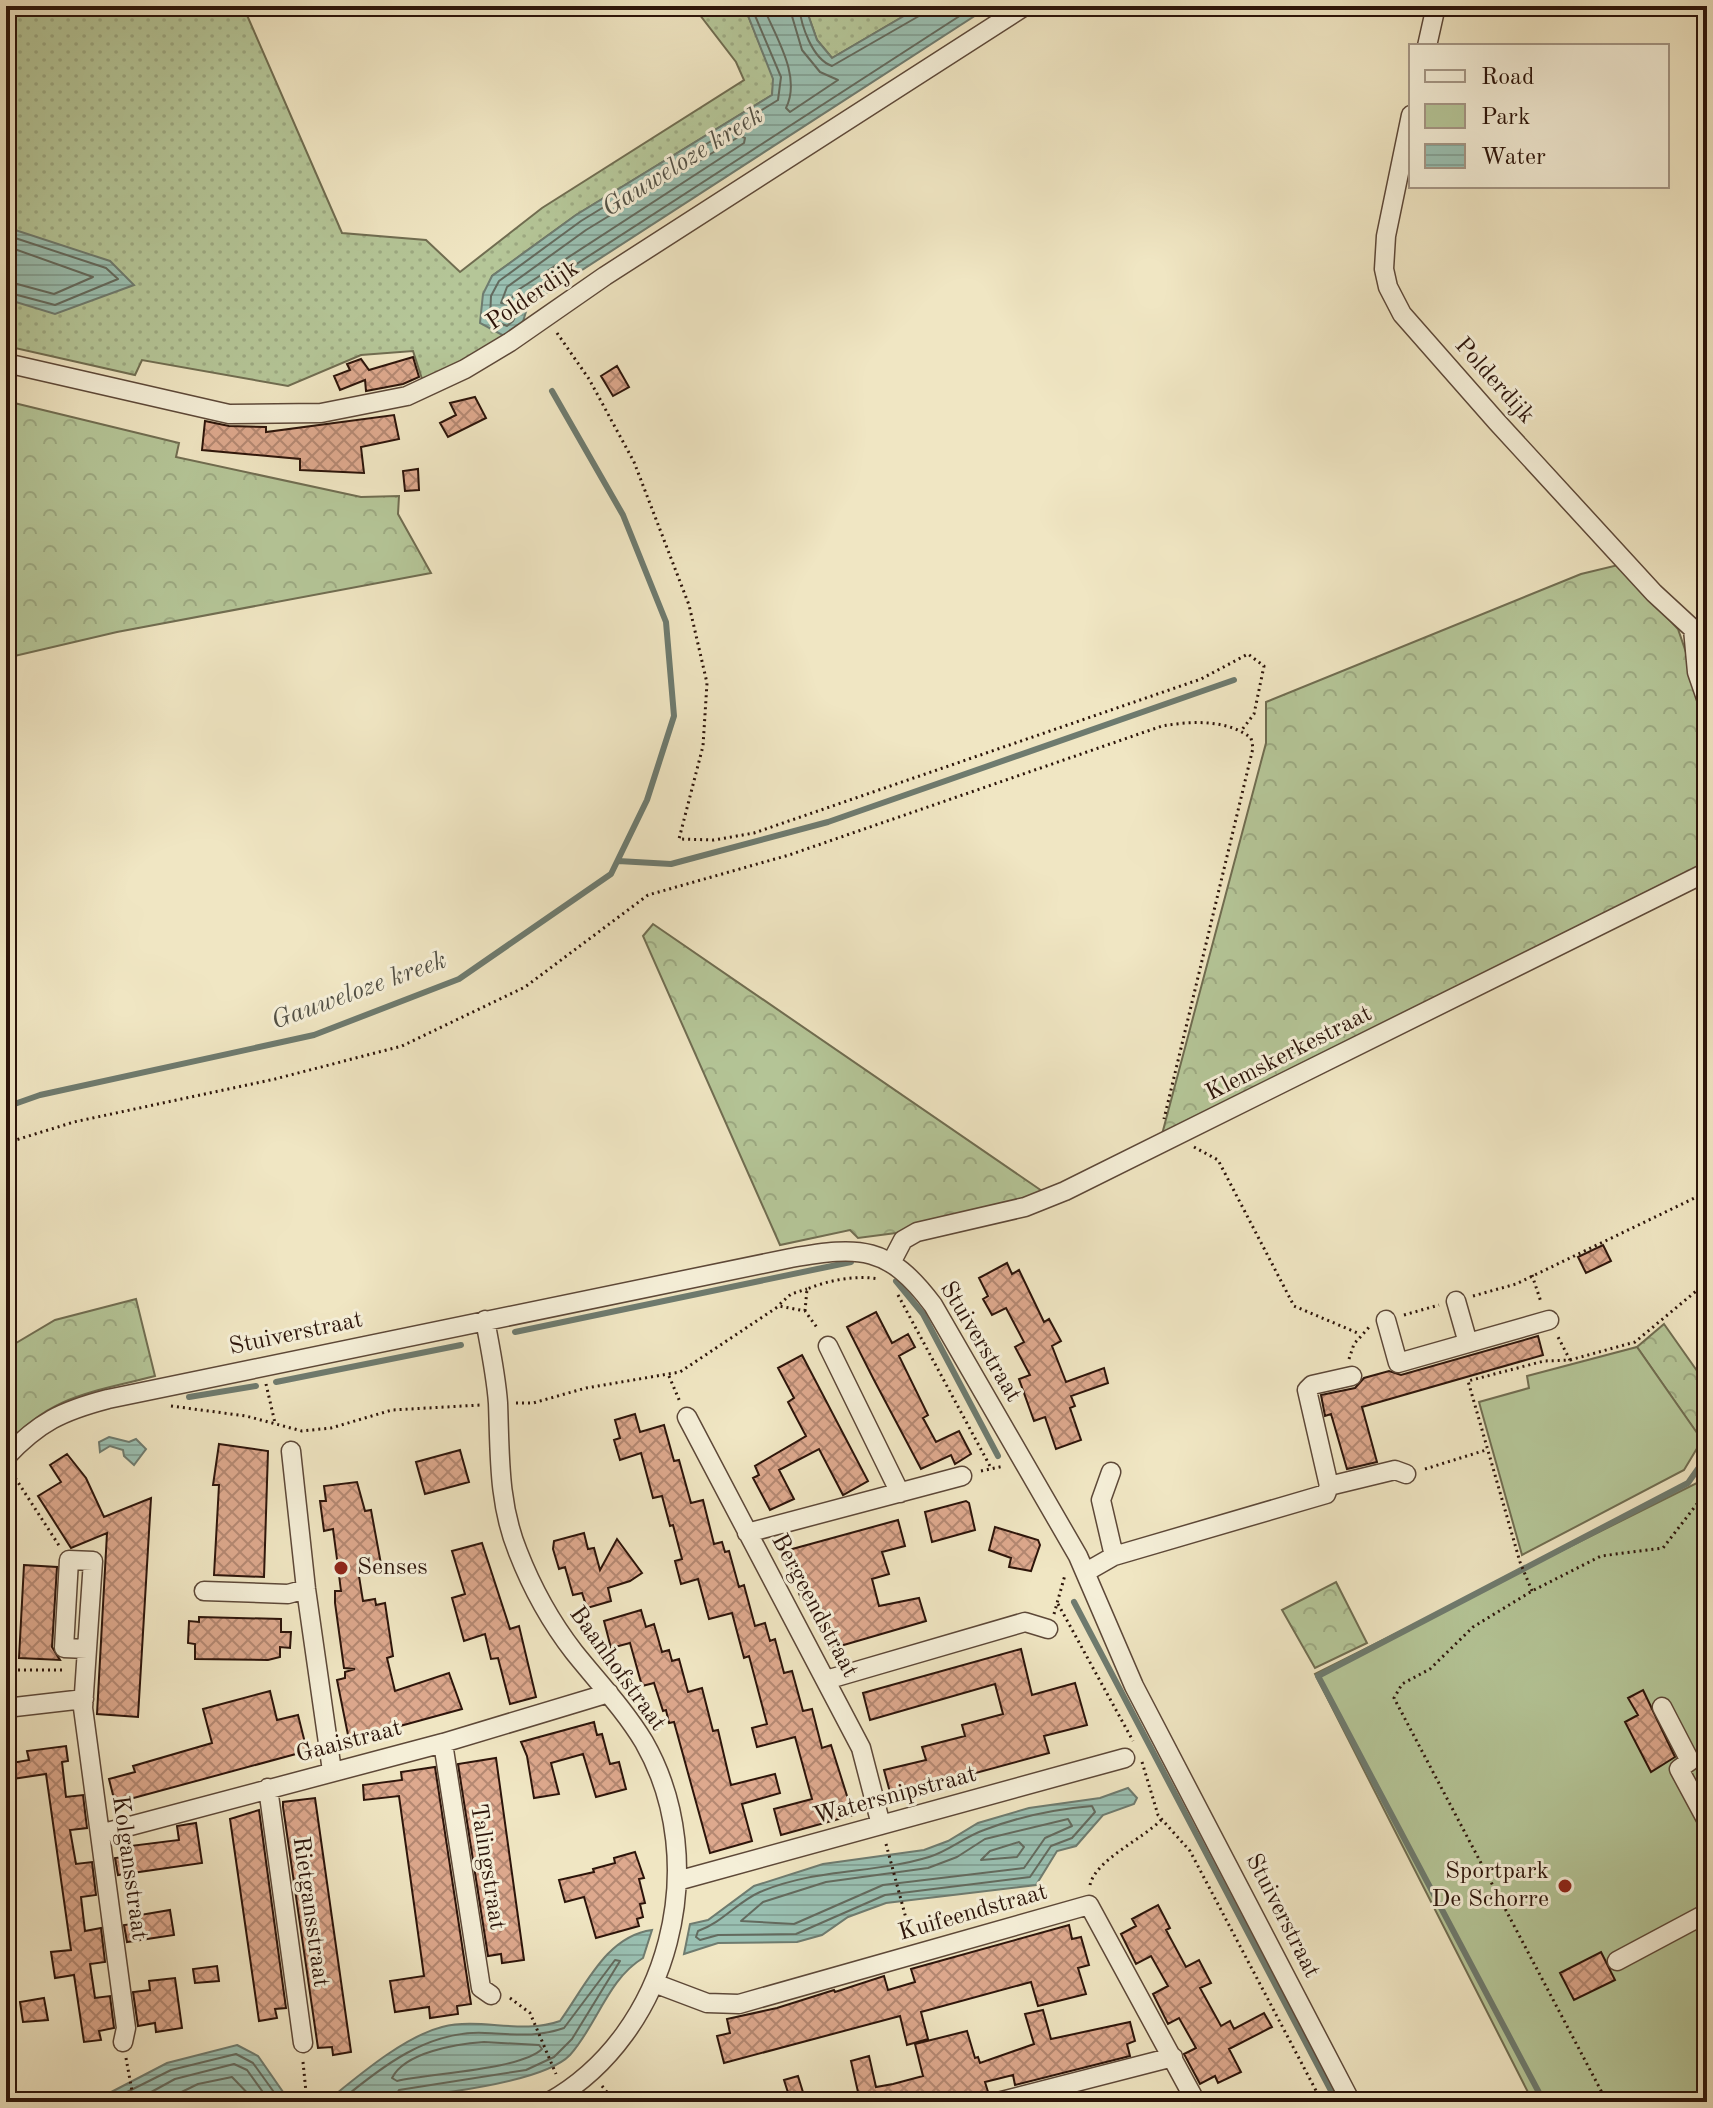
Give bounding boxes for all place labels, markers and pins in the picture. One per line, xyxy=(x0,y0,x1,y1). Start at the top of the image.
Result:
place label: Senses xyxy=(357,1556,428,1580)
marker: Senses xyxy=(332,1559,350,1577)
place label: Sportpark De Schorre xyxy=(1431,1860,1549,1912)
marker: Sportpark De Schorre xyxy=(1556,1877,1574,1895)

